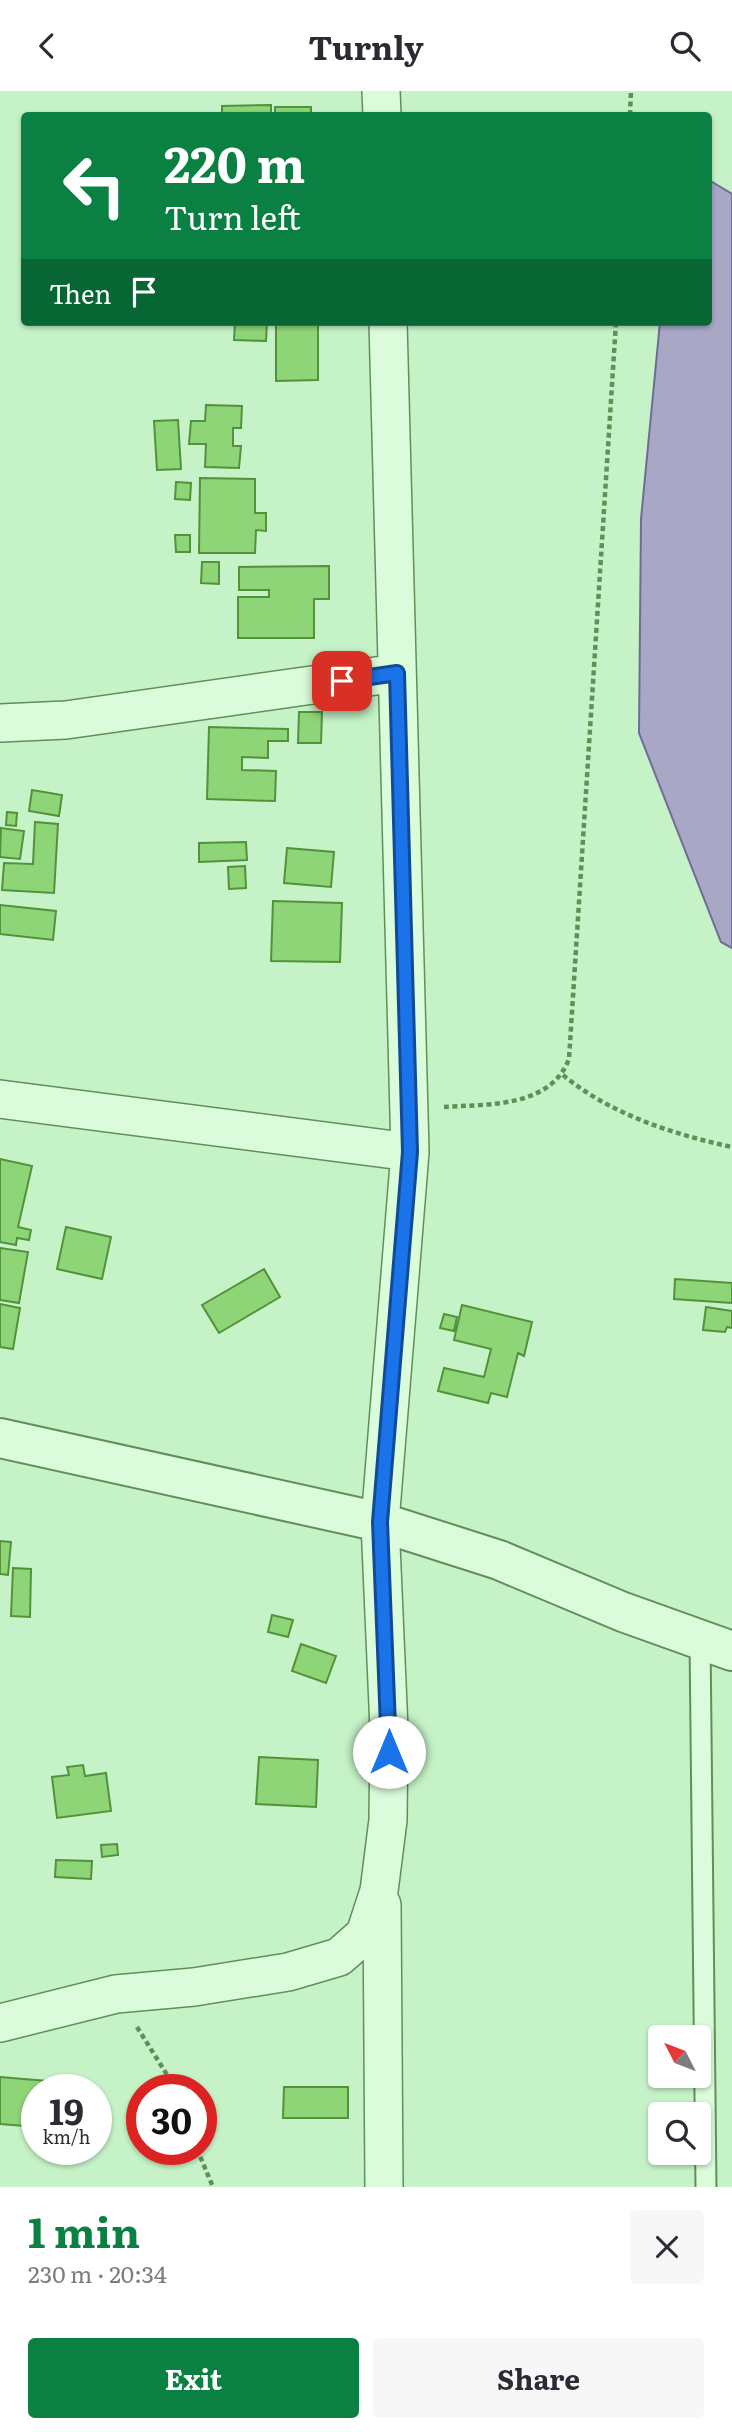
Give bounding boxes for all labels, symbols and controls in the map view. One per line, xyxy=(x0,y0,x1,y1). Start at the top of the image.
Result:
text: Turnly xyxy=(309,22,424,70)
icon: back xyxy=(28,27,66,65)
icon: search xyxy=(666,27,704,65)
text: 220 m xyxy=(164,125,305,198)
icon: left xyxy=(49,140,140,231)
text: Turn left xyxy=(164,192,301,240)
text: Then xyxy=(49,273,111,312)
icon: arrive xyxy=(125,273,163,311)
pin xyxy=(312,651,372,711)
icon: arrive xyxy=(323,662,361,700)
position arrow xyxy=(352,1715,426,1789)
north arrow xyxy=(648,2025,710,2088)
map controls xyxy=(648,2025,711,2165)
speed limit sign: 30 xyxy=(126,2074,217,2165)
text: 19 xyxy=(49,2084,84,2136)
button: search xyxy=(648,2102,711,2165)
text: km/h xyxy=(43,2123,90,2150)
text: 1 min xyxy=(28,2199,140,2261)
button: close xyxy=(630,2210,704,2284)
text: 230 m · 20:34 xyxy=(28,2256,167,2290)
button: Exit xyxy=(28,2338,359,2418)
button: Share xyxy=(373,2338,704,2418)

